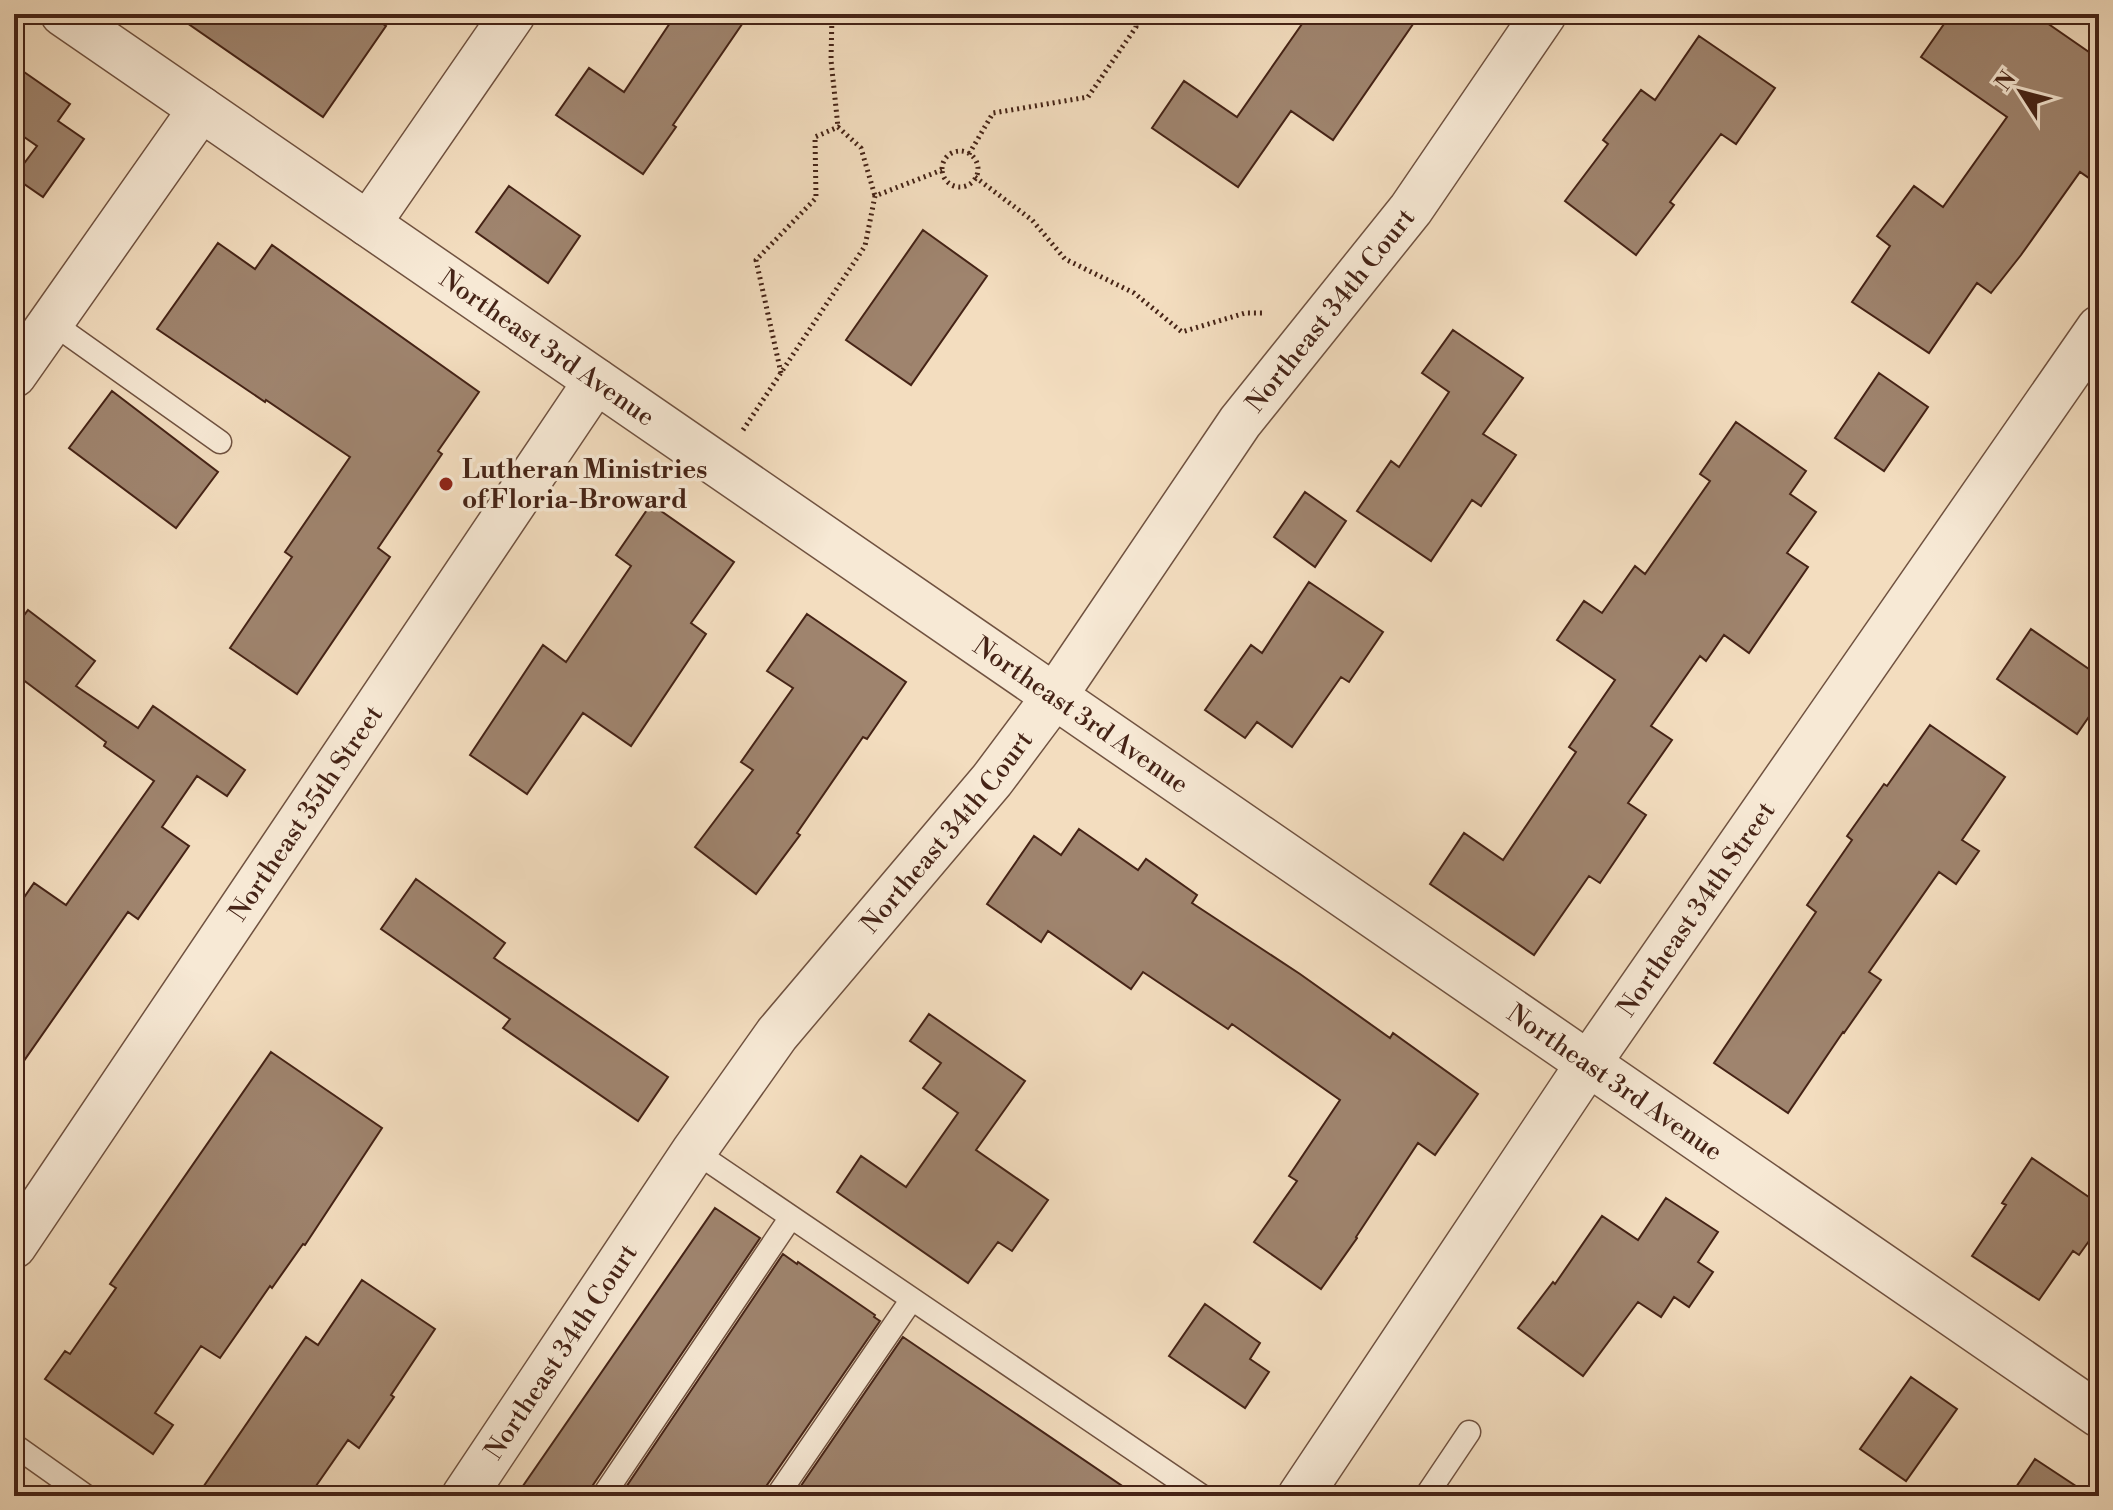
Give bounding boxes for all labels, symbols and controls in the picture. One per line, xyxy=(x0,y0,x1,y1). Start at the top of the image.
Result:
north arrow xyxy=(1981,52,2061,132)
text: N xyxy=(1990,66,2022,96)
street label: Northeast 34th Court xyxy=(1239,202,1422,419)
street label: Northeast 3rd Avenue xyxy=(433,263,661,433)
place label: Lutheran Ministries of Floria-Broward xyxy=(462,454,707,516)
marker: Lutheran Ministries of Floria-Broward xyxy=(437,475,455,493)
street label: Northeast 3rd Avenue xyxy=(967,630,1195,801)
street label: Northeast 35th Street xyxy=(222,700,390,927)
street label: Northeast 34th Court xyxy=(855,725,1040,940)
street label: Northeast 34th Street xyxy=(1611,796,1782,1023)
street label: Northeast 3rd Avenue xyxy=(1501,998,1728,1168)
street label: Northeast 34th Court xyxy=(478,1238,645,1466)

